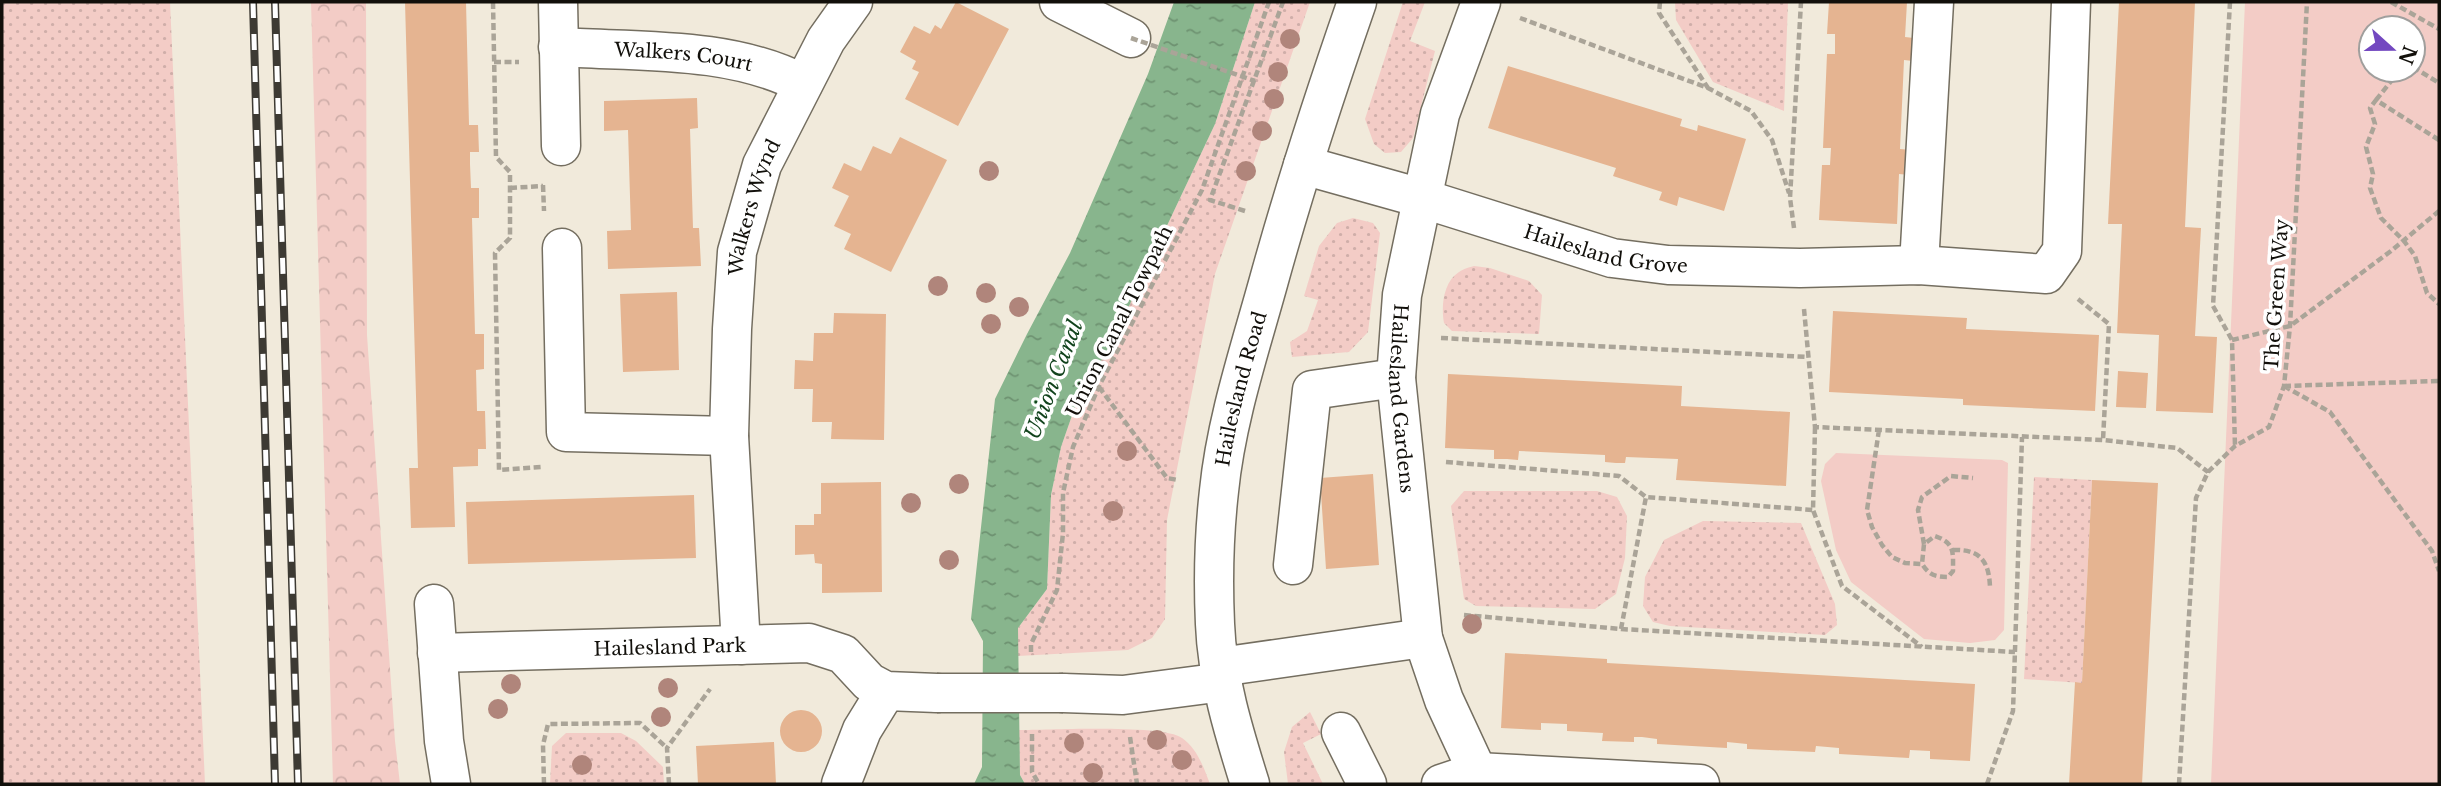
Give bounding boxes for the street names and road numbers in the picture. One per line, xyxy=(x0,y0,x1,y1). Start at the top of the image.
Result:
street label: Walkers Court xyxy=(613,38,756,76)
street label: Walkers Wynd xyxy=(724,135,785,277)
street label: The Green Way xyxy=(2260,218,2293,372)
street label: Hailesland Grove xyxy=(1521,220,1688,277)
street label: Union Canal Towpath xyxy=(1061,222,1178,421)
street label: Hailesland Gardens xyxy=(1384,303,1419,494)
street label: Hailesland Road xyxy=(1211,309,1272,468)
street label: Hailesland Park xyxy=(593,634,747,661)

